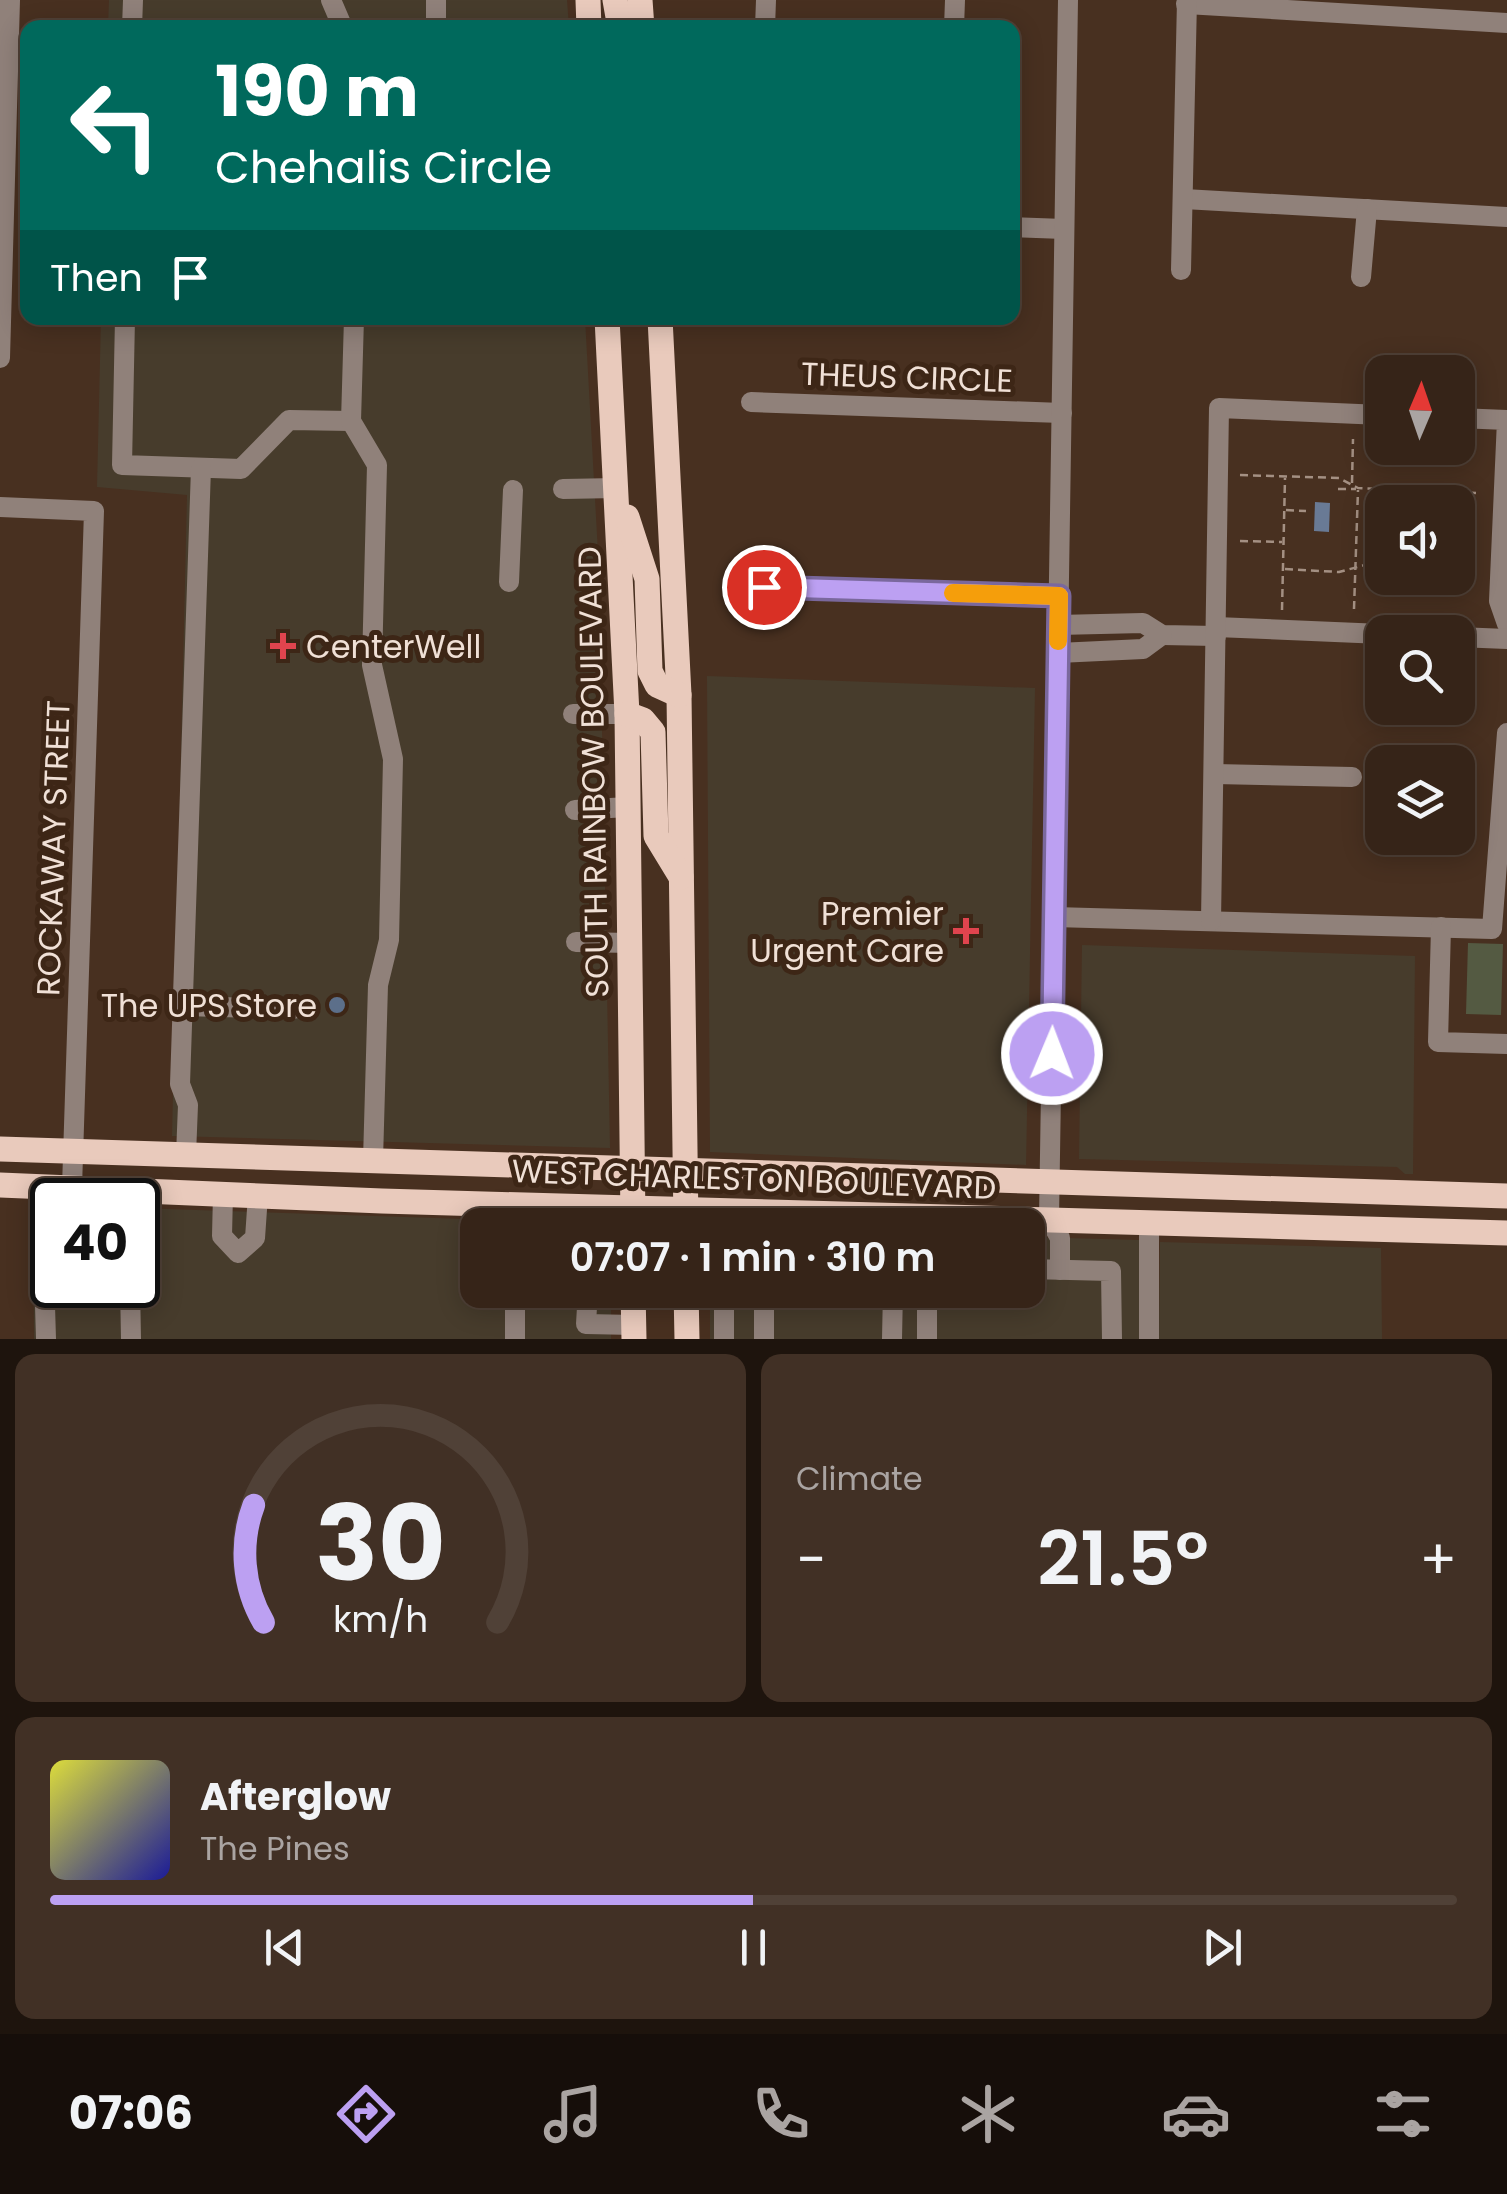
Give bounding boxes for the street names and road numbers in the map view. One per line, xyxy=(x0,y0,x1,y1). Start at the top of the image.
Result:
street label: THEUS CIRCLE xyxy=(800,351,1014,403)
street label: SOUTH RAINBOW BOULEVARD xyxy=(567,546,619,998)
street label: ROCKAWAY STREET xyxy=(25,699,81,997)
street label: WEST CHARLESTON BOULEVARD xyxy=(511,1148,997,1210)

